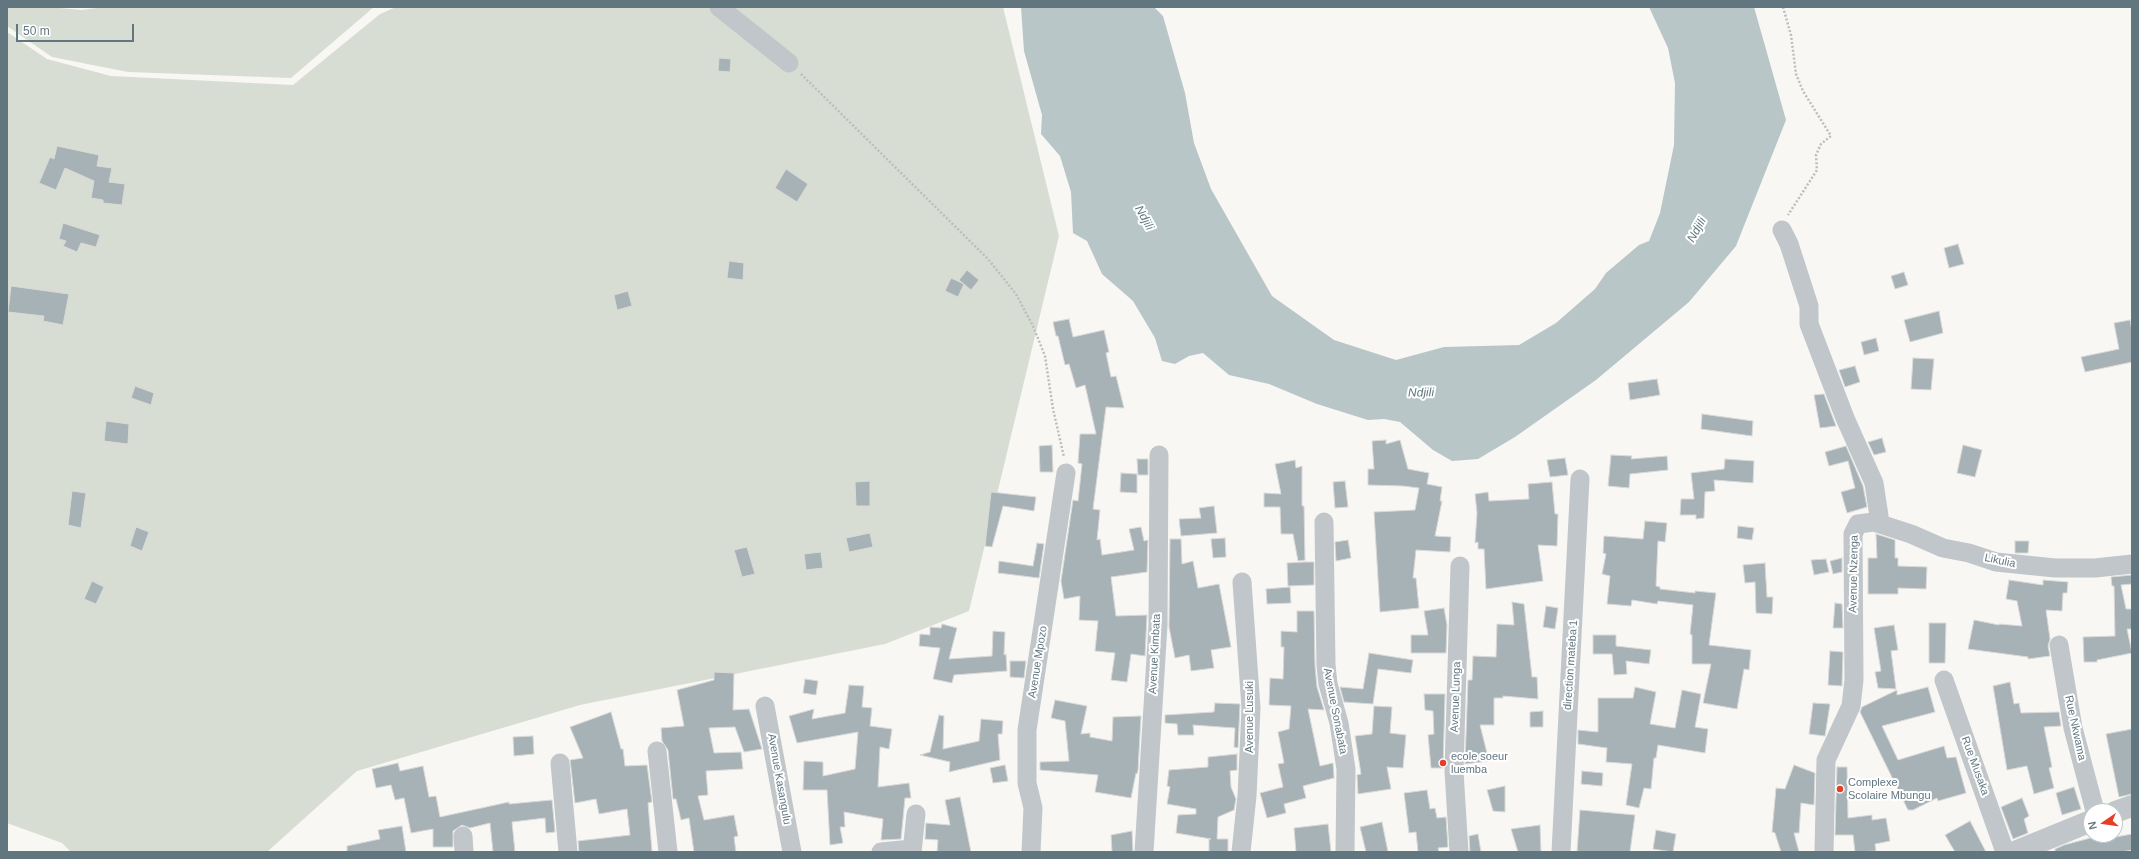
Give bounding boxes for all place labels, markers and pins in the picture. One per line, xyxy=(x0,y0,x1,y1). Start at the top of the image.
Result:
place label: ecole soeur luemba xyxy=(1451,750,1508,776)
marker: ecole soeur luemba xyxy=(1438,758,1448,768)
place label: Complexe Scolaire Mbungu xyxy=(1848,776,1931,802)
marker: Complexe Scolaire Mbungu xyxy=(1835,784,1845,794)

